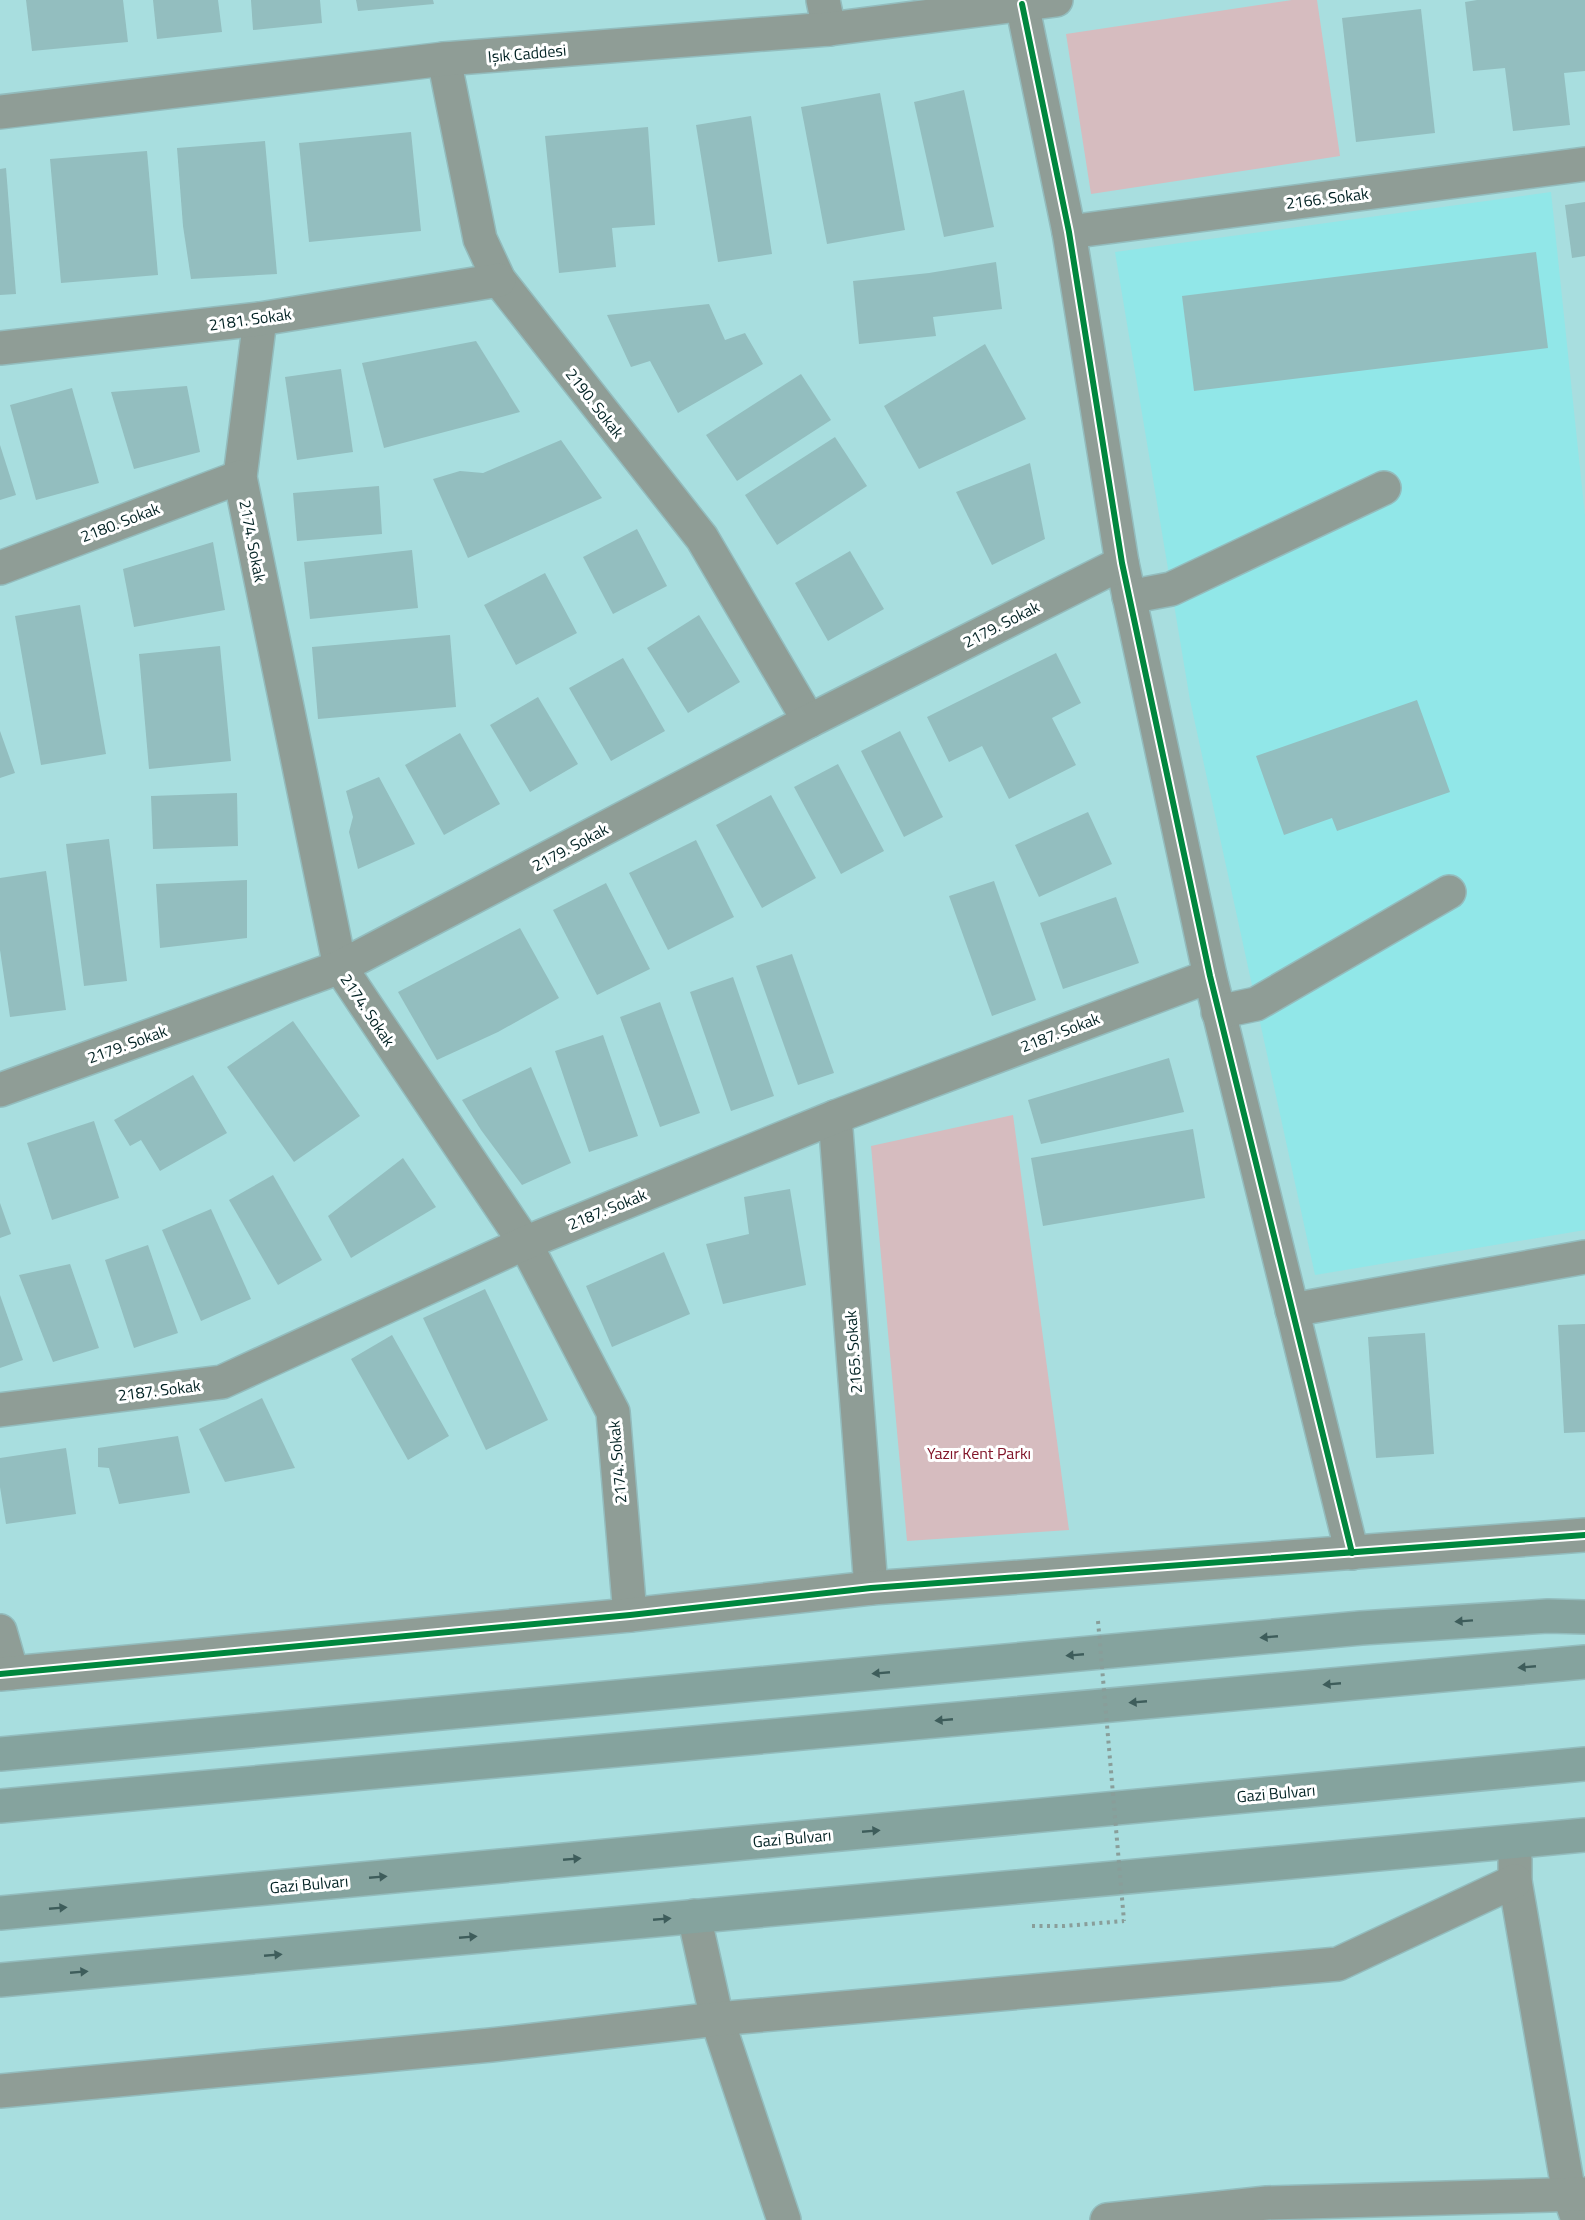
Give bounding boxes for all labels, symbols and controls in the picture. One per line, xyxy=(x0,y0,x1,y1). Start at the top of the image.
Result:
street label: Işık Caddesi xyxy=(487,38,567,68)
street label: 2166. Sokak xyxy=(1284,181,1370,215)
street label: 2181. Sokak xyxy=(207,301,293,337)
street label: 2190. Sokak xyxy=(560,363,630,443)
street label: 2180. Sokak xyxy=(77,496,163,548)
street label: 2174. Sokak xyxy=(233,498,273,584)
street label: 2179. Sokak xyxy=(958,594,1044,654)
street label: 2179. Sokak xyxy=(528,817,613,877)
street label: 2174. Sokak xyxy=(335,969,401,1051)
street label: 2187. Sokak xyxy=(1017,1006,1103,1058)
street label: 2179. Sokak xyxy=(84,1018,171,1070)
street label: 2187. Sokak xyxy=(564,1182,650,1236)
street label: 2165. Sokak xyxy=(838,1309,868,1394)
street label: 2187. Sokak xyxy=(116,1373,202,1407)
street label: 2174. Sokak xyxy=(601,1419,633,1505)
park label: Yazır Kent Parkı xyxy=(927,1441,1031,1465)
one-way arrow xyxy=(1454,1617,1473,1626)
one-way arrow xyxy=(1260,1632,1279,1642)
one-way arrow xyxy=(1066,1650,1085,1660)
one-way arrow xyxy=(1517,1662,1536,1672)
one-way arrow xyxy=(871,1668,890,1678)
one-way arrow xyxy=(1323,1679,1342,1689)
one-way arrow xyxy=(1129,1697,1148,1707)
one-way arrow xyxy=(935,1715,954,1724)
street label: Gazi Bulvarı xyxy=(1236,1778,1316,1808)
street label: Gazi Bulvarı xyxy=(752,1823,832,1853)
one-way arrow xyxy=(861,1826,880,1836)
one-way arrow xyxy=(562,1854,581,1864)
street label: Gazi Bulvarı xyxy=(269,1869,349,1899)
one-way arrow xyxy=(368,1872,387,1882)
one-way arrow xyxy=(49,1903,68,1913)
one-way arrow xyxy=(652,1914,671,1924)
one-way arrow xyxy=(458,1932,477,1942)
one-way arrow xyxy=(264,1950,283,1960)
one-way arrow xyxy=(70,1967,89,1977)

